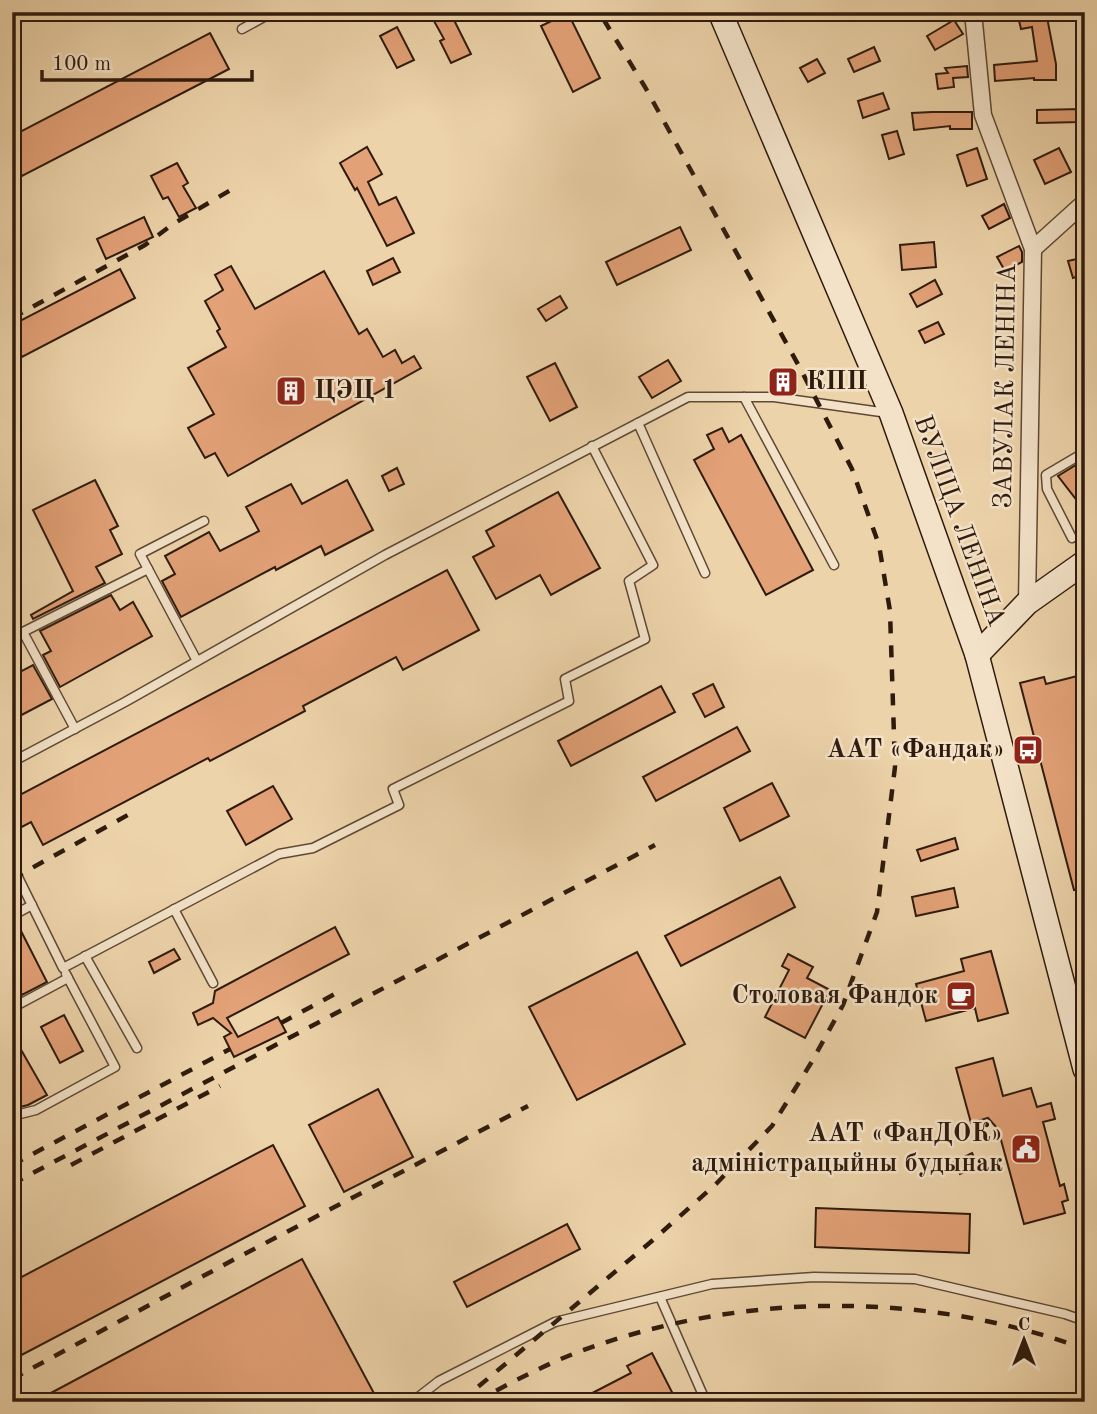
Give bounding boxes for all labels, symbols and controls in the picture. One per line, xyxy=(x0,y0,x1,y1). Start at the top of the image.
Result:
scale bar xyxy=(42,38,252,82)
text: 100 m xyxy=(52,54,111,75)
street label: ЗАВУЛАК ЛЕНІНА xyxy=(991,263,1021,509)
building icon: КПП xyxy=(766,365,800,399)
place label: КПП xyxy=(806,369,867,395)
building icon: ЦЭЦ 1 xyxy=(274,374,308,408)
place label: ЦЭЦ 1 xyxy=(314,378,397,404)
street label: ВУЛІЦА ЛЕНІНА xyxy=(909,412,1009,630)
bus stop icon: ААТ «Фандак» xyxy=(1011,733,1045,767)
place label: ААТ «Фандак» xyxy=(826,737,1005,763)
cafe icon: Столовая Фандок xyxy=(944,979,978,1013)
place label: Столовая Фандок xyxy=(732,983,938,1009)
place label: ААТ «ФанДОК» адміністрацыйны будынак xyxy=(691,1121,1003,1177)
public building icon: ААТ «ФанДОК» адміністрацыйны будынак xyxy=(1009,1132,1043,1166)
north arrow xyxy=(988,1306,1058,1376)
text: С xyxy=(1018,1316,1030,1335)

